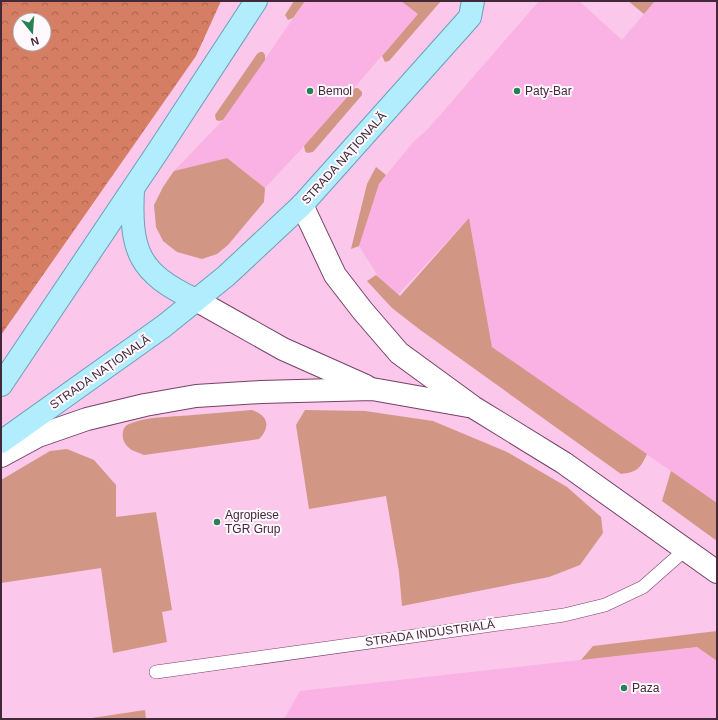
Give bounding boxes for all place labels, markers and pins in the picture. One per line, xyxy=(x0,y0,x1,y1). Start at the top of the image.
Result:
place label: Bemol xyxy=(318,84,352,98)
place label: Paty-Bar xyxy=(525,84,572,98)
marker: Bemol xyxy=(305,86,315,96)
marker: Paty-Bar xyxy=(512,86,522,96)
place label: Agropiese TGR Grup xyxy=(225,508,281,536)
marker: Agropiese TGR Grup xyxy=(212,517,222,527)
place label: Paza xyxy=(632,681,660,695)
marker: Paza xyxy=(619,683,629,693)

